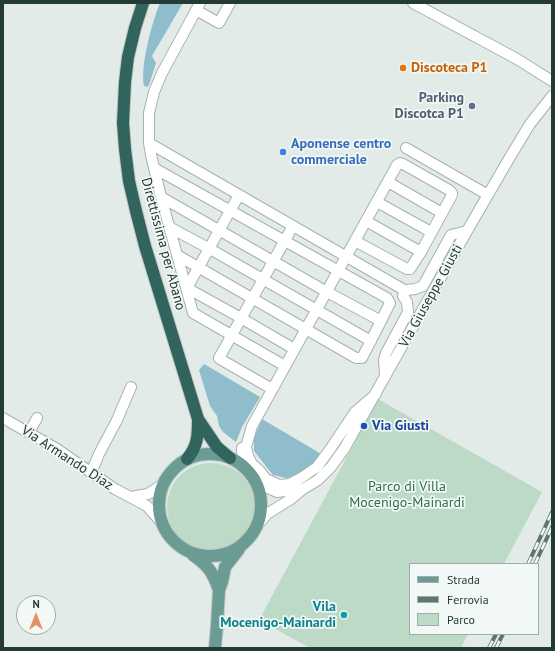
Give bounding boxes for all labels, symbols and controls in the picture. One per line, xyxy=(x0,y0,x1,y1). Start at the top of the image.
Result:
place label: Discoteca P1 xyxy=(411,60,487,76)
marker: Discoteca P1 xyxy=(398,63,408,73)
place label: Parking Discotca P1 xyxy=(395,90,464,122)
marker: Parking Discotca P1 xyxy=(467,101,477,111)
place label: Aponense centro commerciale xyxy=(291,136,391,168)
marker: Aponense centro commerciale xyxy=(278,147,288,157)
street label: Direttissima per Abano xyxy=(137,176,189,312)
street label: Via Giuseppe Giusti xyxy=(396,241,466,351)
place label: Via Giusti xyxy=(372,418,429,434)
marker: Via Giusti xyxy=(359,421,369,431)
street label: Via Armando Diaz xyxy=(18,422,116,494)
park label: Parco di Villa Mocenigo-Mainardi xyxy=(349,479,465,512)
legend xyxy=(409,563,539,635)
text: Strada xyxy=(447,572,480,587)
text: Ferrovia xyxy=(447,592,489,607)
north arrow xyxy=(16,595,56,635)
text: N xyxy=(32,597,40,611)
place label: Vila Mocenigo-Mainardi xyxy=(220,599,336,632)
marker: Vila Mocenigo-Mainardi xyxy=(339,610,349,620)
text: Parco xyxy=(447,612,475,627)

